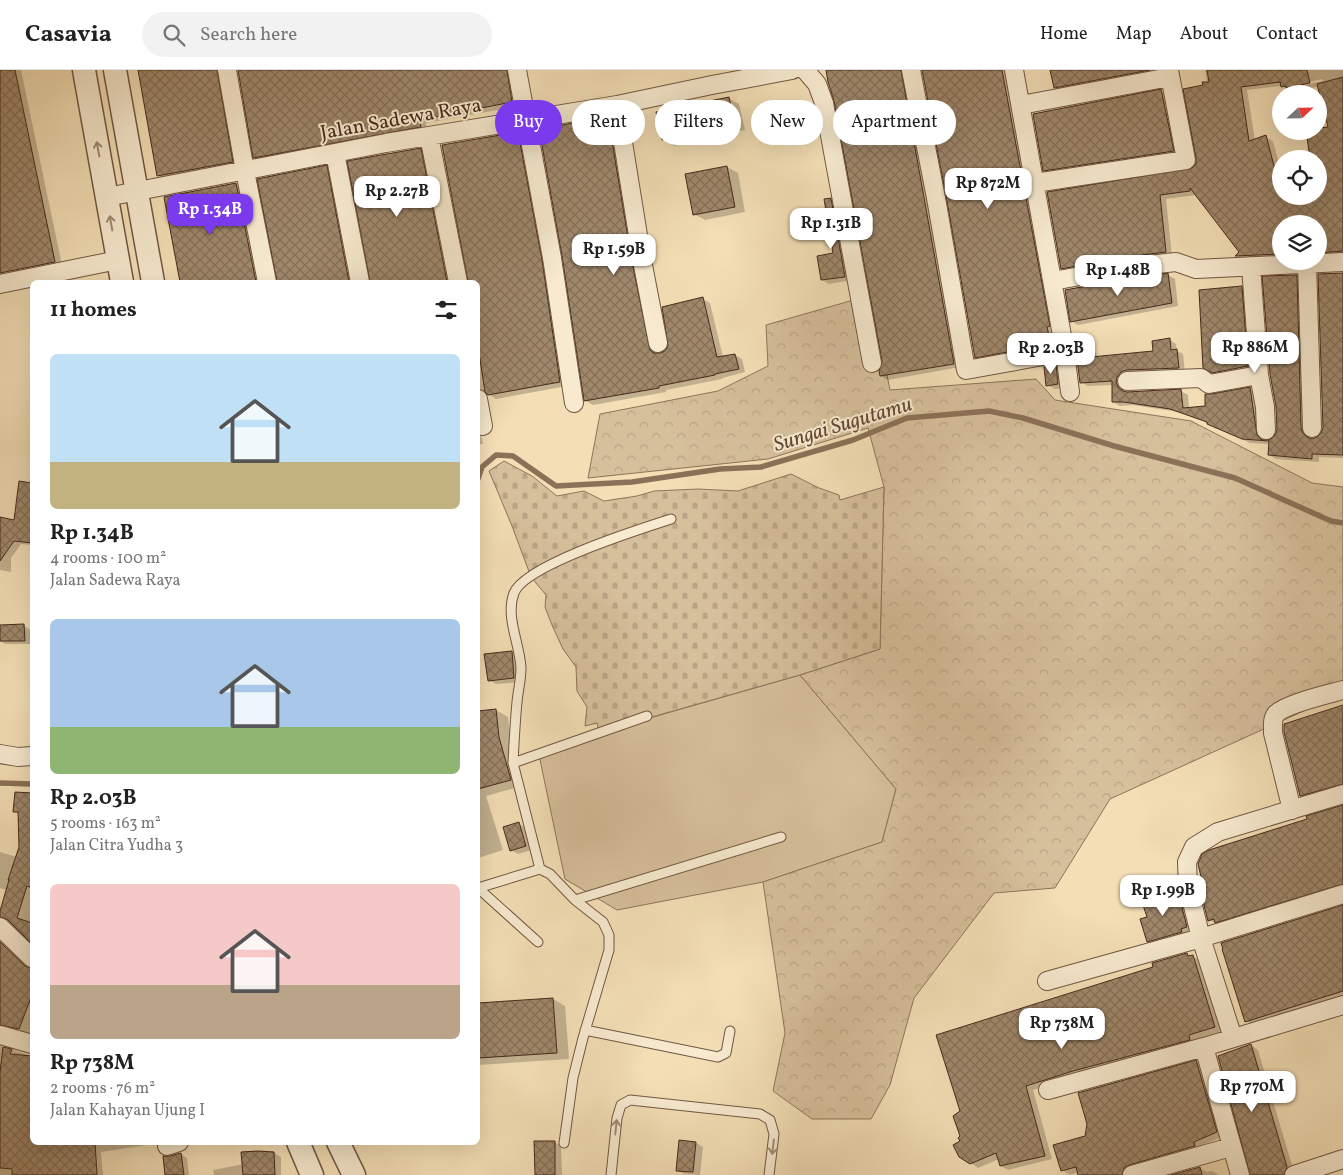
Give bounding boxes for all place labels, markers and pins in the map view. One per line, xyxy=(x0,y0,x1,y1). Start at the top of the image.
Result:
pin: Rp 872M xyxy=(942,168,1034,210)
pin: Rp 2.27B xyxy=(345,176,449,218)
pin: Rp 1.34B xyxy=(158,194,262,236)
pin: Rp 1.31B xyxy=(779,208,883,250)
pin: Rp 1.59B xyxy=(562,234,666,276)
pin: Rp 1.48B xyxy=(1066,254,1170,297)
pin: Rp 2.03B xyxy=(999,332,1103,375)
pin: Rp 886M xyxy=(1209,332,1301,374)
pin: Rp 1.99B xyxy=(1111,874,1215,917)
pin: Rp 738M xyxy=(1016,1008,1108,1050)
pin: Rp 770M xyxy=(1206,1070,1298,1113)

